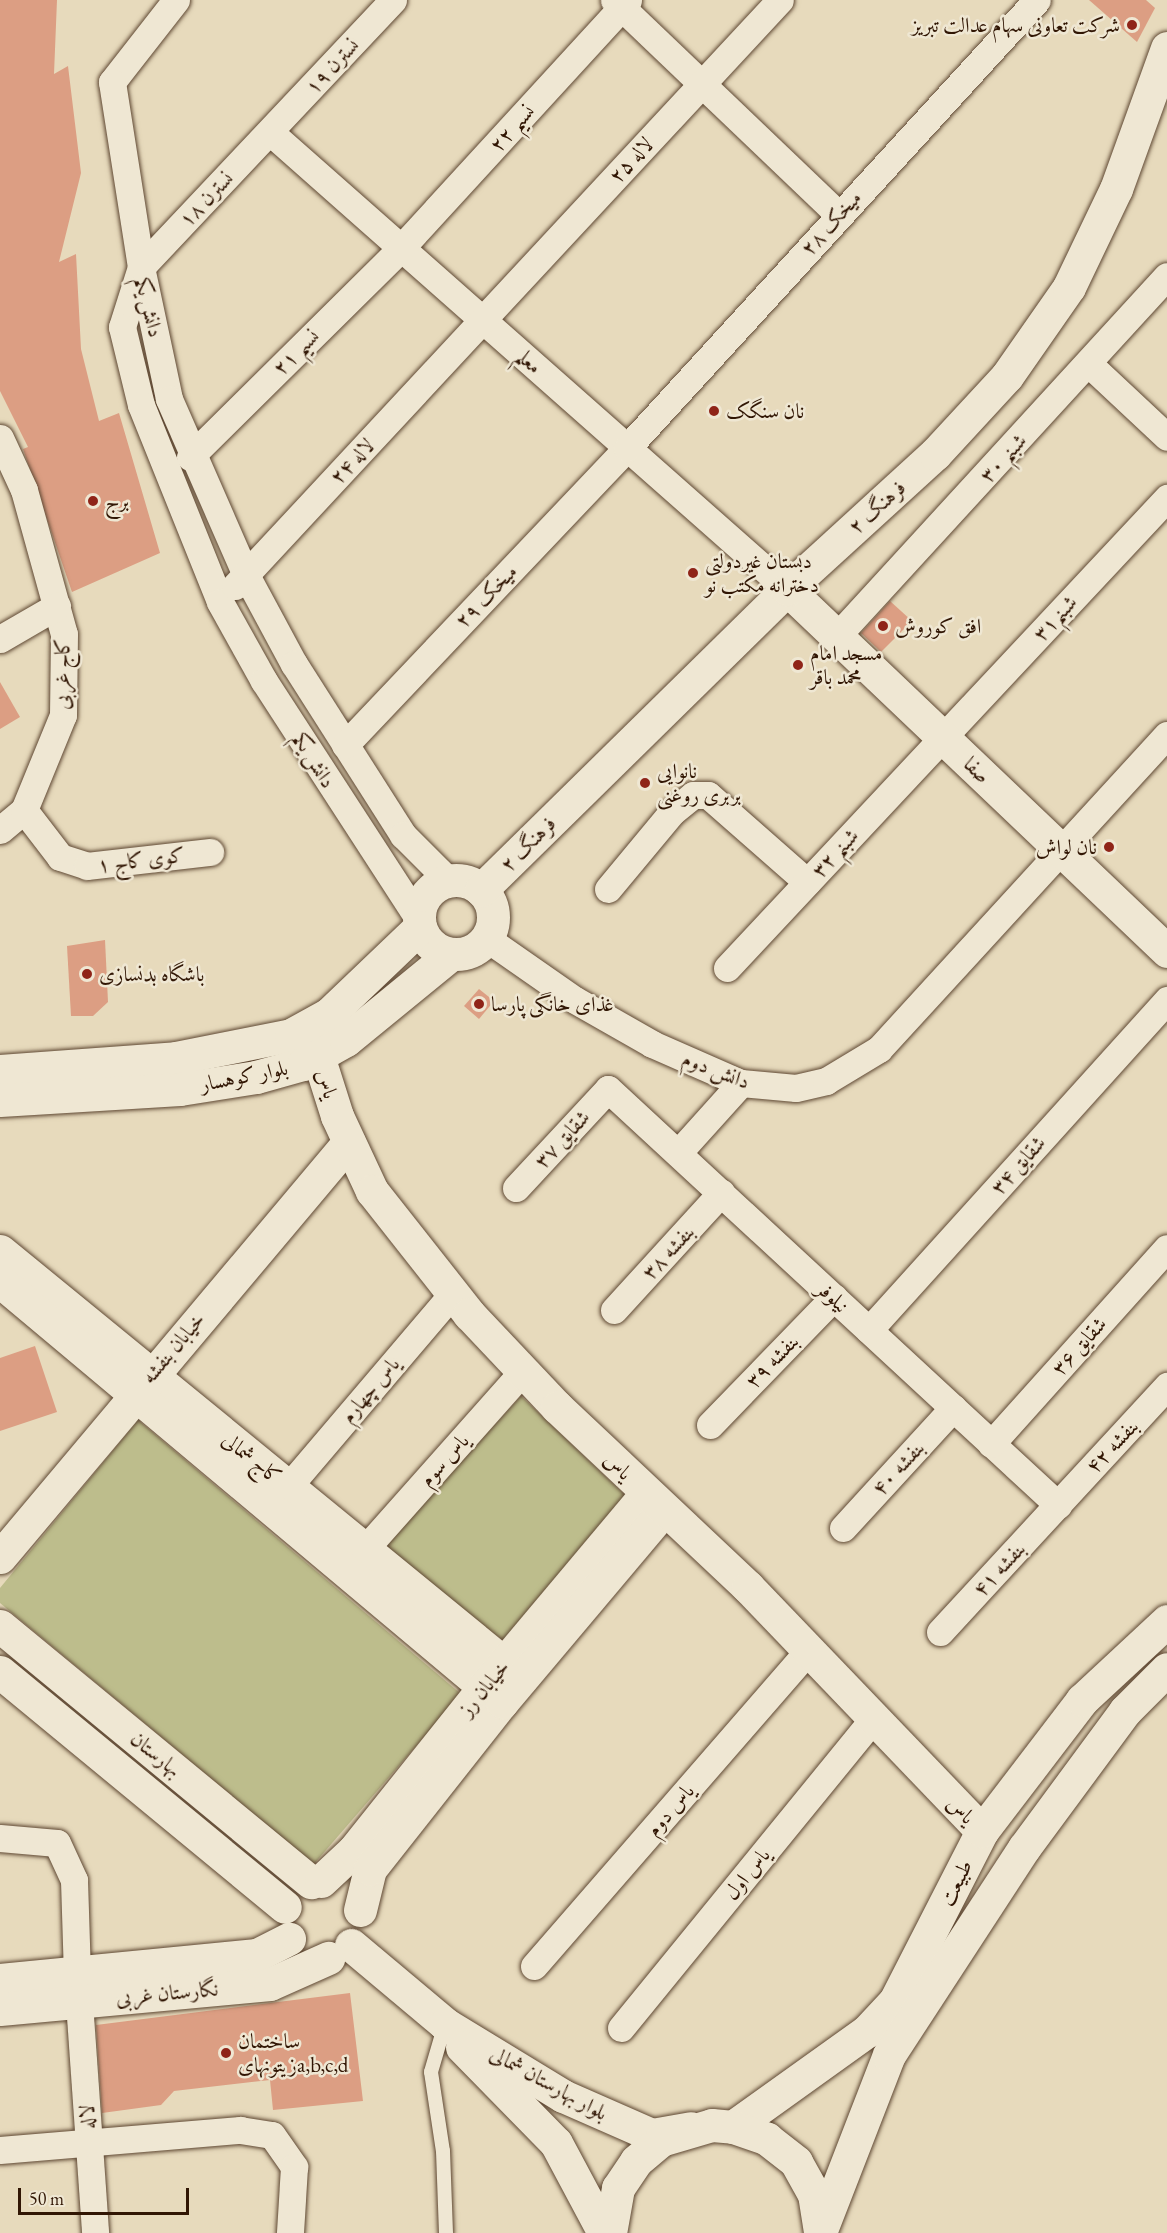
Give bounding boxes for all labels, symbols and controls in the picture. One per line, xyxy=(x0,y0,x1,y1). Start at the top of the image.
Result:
place label: شرکت تعاونی سهام عدالت تبریز xyxy=(911,12,1120,38)
marker: شرکت تعاونی سهام عدالت تبریز xyxy=(1125,18,1139,32)
street label: نسترن ۱۹ xyxy=(300,33,364,99)
street label: نسیم ۲۲ xyxy=(484,99,540,157)
street label: لاله ۲۵ xyxy=(603,132,659,188)
street label: نسترن ۱۸ xyxy=(174,166,238,232)
street label: میخک ۲۸ xyxy=(795,185,867,261)
street label: دانش یکم xyxy=(129,274,169,340)
street label: نسیم ۲۱ xyxy=(267,323,325,381)
street label: معلم xyxy=(511,343,547,379)
place label: نان سنگک xyxy=(726,398,804,424)
marker: نان سنگک xyxy=(707,404,721,418)
street label: شبنم ۳۰ xyxy=(974,428,1032,488)
street label: لاله ۲۴ xyxy=(324,433,380,489)
street label: فرهنگ ۲ xyxy=(843,475,911,539)
place label: برج xyxy=(105,488,129,514)
marker: برج xyxy=(86,494,100,508)
place label: دبستان غیردولتی دخترانه مکتب نو xyxy=(705,548,819,598)
street label: میخک ۲۹ xyxy=(450,559,522,633)
marker: دبستان غیردولتی دخترانه مکتب نو xyxy=(686,566,700,580)
street label: شبنم۳۱ xyxy=(1028,590,1082,646)
place label: افق کوروش xyxy=(895,613,981,639)
marker: افق کوروش xyxy=(876,619,890,633)
street label: کاج غربی xyxy=(49,638,75,710)
place label: مسجد امام محمد باقر xyxy=(810,640,882,690)
marker: مسجد امام محمد باقر xyxy=(791,658,805,672)
street label: دانش یکم xyxy=(287,727,341,793)
street label: صفا xyxy=(958,751,996,789)
place label: نانوایی بربری روغنی xyxy=(657,758,741,808)
marker: نانوایی بربری روغنی xyxy=(638,776,652,790)
street label: فرهنگ ۲ xyxy=(495,811,561,877)
street label: شبنم ۳۲ xyxy=(806,823,864,883)
place label: نان لواش xyxy=(1036,834,1097,860)
marker: نان لواش xyxy=(1102,840,1116,854)
street label: کوی کاج ۱ xyxy=(96,842,186,878)
place label: باشگاه بدنسازی xyxy=(99,961,205,987)
marker: باشگاه بدنسازی xyxy=(80,967,94,981)
place label: غذای خانگی پارسا xyxy=(491,991,614,1017)
marker: غذای خانگی پارسا xyxy=(472,997,486,1011)
street label: دانش دوم xyxy=(679,1046,753,1094)
street label: بلوار کوهسار xyxy=(198,1055,290,1097)
street label: یاس xyxy=(311,1066,343,1102)
street label: شقایق ۳۷ xyxy=(529,1105,595,1173)
street label: شقایق ۳۴ xyxy=(985,1130,1051,1200)
street label: بنفشه ۳۸ xyxy=(637,1220,699,1284)
street label: نیلوفر xyxy=(812,1276,854,1318)
street label: خیابان بنفشه xyxy=(136,1307,210,1389)
street label: شقایق ۳۶ xyxy=(1046,1311,1112,1381)
street label: بنفشه ۳۹ xyxy=(740,1329,804,1393)
street label: یاس چهارم xyxy=(335,1352,405,1428)
street label: بنفشه ۴۲ xyxy=(1081,1414,1143,1478)
street label: کاج شمالی xyxy=(217,1427,287,1489)
street label: یاس سوم xyxy=(414,1428,474,1492)
street label: بنفشه ۴۰ xyxy=(867,1436,929,1500)
street label: یاس xyxy=(599,1447,637,1485)
street label: بنفشه ۴۱ xyxy=(968,1537,1030,1601)
street label: خیابان رز xyxy=(453,1655,515,1721)
street label: بهارستان xyxy=(125,1726,187,1782)
street label: یاس دوم xyxy=(640,1779,700,1841)
street label: یاس xyxy=(942,1791,980,1829)
street label: یاس اول xyxy=(719,1843,775,1905)
street label: طبیعت xyxy=(934,1856,978,1910)
street label: نگارستان غربی xyxy=(115,1976,219,2010)
place label: ساختمان زیتونهایa,b,c,d xyxy=(238,2028,348,2078)
street label: بلوار بهارستان شمالی xyxy=(486,2040,612,2126)
marker: ساختمان زیتونهایa,b,c,d xyxy=(219,2046,233,2060)
street label: لاله xyxy=(74,2104,100,2130)
scale bar xyxy=(21,2176,192,2214)
text: 50 m xyxy=(29,2187,64,2210)

